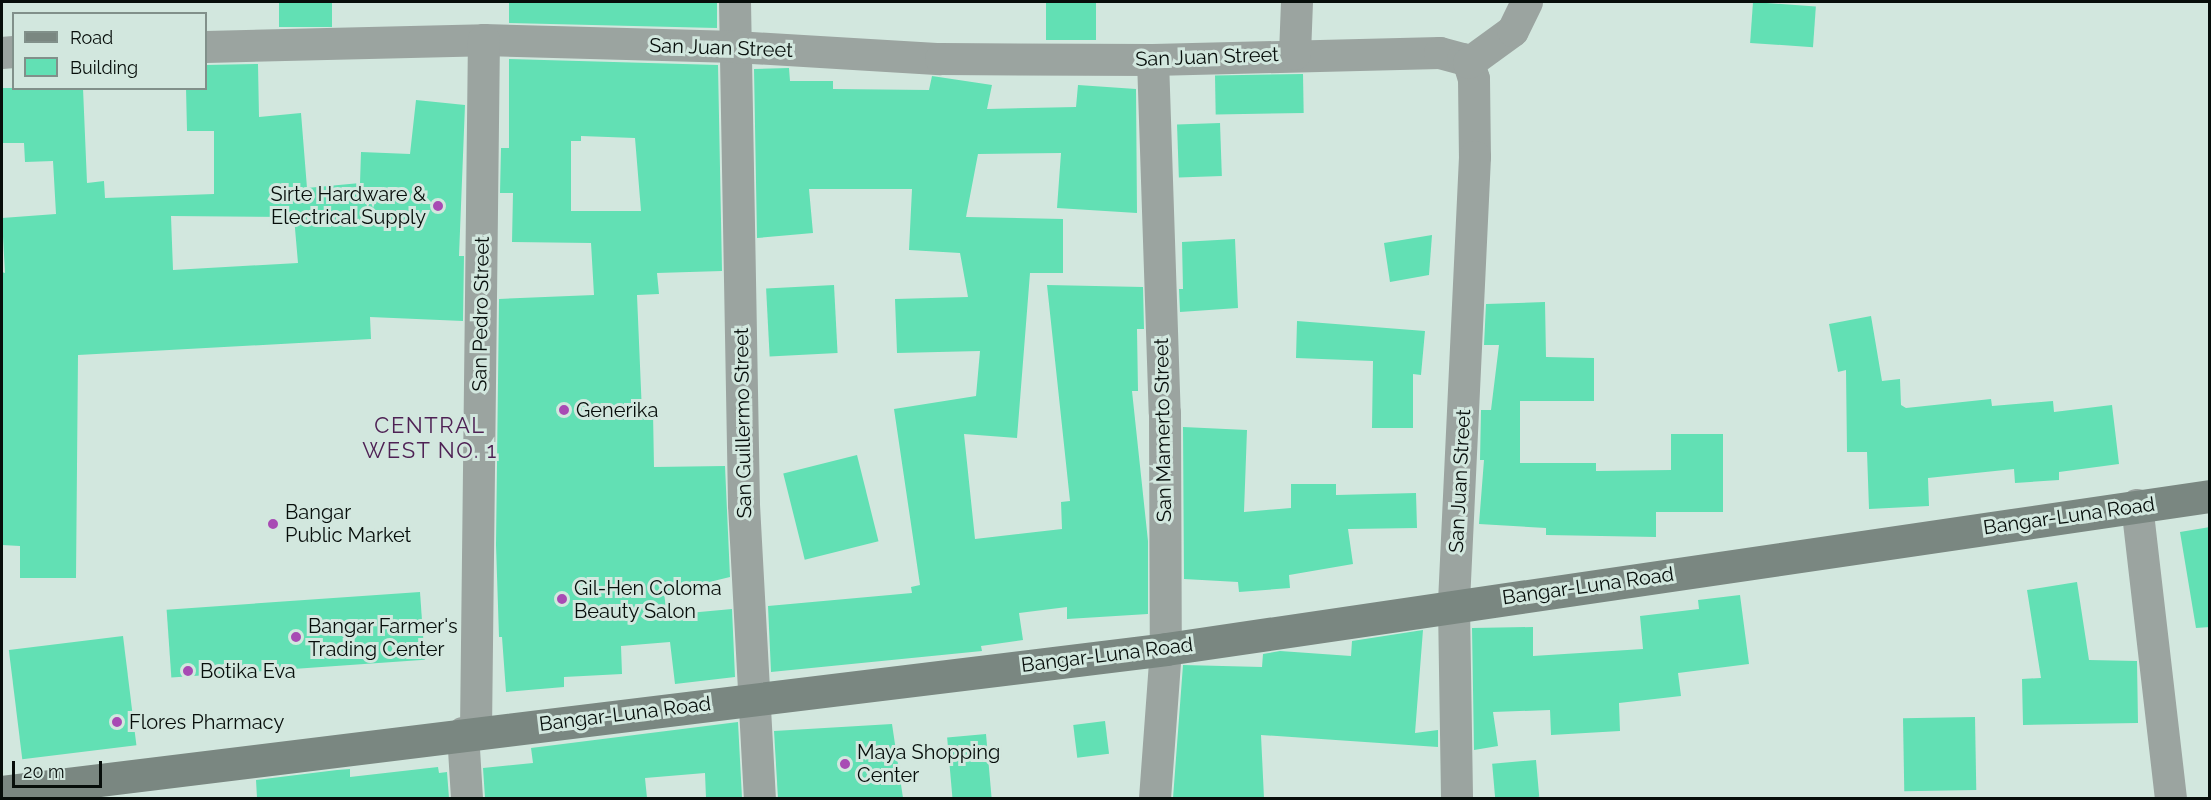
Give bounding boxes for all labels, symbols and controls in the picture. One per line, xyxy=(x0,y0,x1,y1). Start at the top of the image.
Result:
legend xyxy=(12,12,207,90)
text: Road xyxy=(70,27,113,48)
street label: San Juan Street xyxy=(648,33,794,63)
street label: San Juan Street xyxy=(1134,42,1280,72)
text: Building xyxy=(70,57,138,78)
place label: Sirte Hardware & Electrical Supply xyxy=(271,183,426,230)
marker: Sirte Hardware & Electrical Supply xyxy=(431,199,445,213)
street label: San Pedro Street xyxy=(468,236,494,392)
street label: San Guillermo Street xyxy=(729,327,757,519)
street label: San Mamerto Street xyxy=(1149,338,1177,522)
place label: Generika xyxy=(576,398,658,422)
marker: Generika xyxy=(557,403,571,417)
street label: San Juan Street xyxy=(1444,408,1476,554)
district label: CENTRAL WEST NO. 1 xyxy=(362,412,498,464)
street label: Bangar-Luna Road xyxy=(1982,492,2156,540)
place label: Bangar Public Market xyxy=(285,500,411,547)
marker: Bangar Public Market xyxy=(266,517,280,531)
street label: Bangar-Luna Road xyxy=(1501,562,1675,610)
place label: Gil-Hen Coloma Beauty Salon xyxy=(574,576,722,623)
marker: Gil-Hen Coloma Beauty Salon xyxy=(555,592,569,606)
place label: Bangar Farmer's Trading Center xyxy=(308,614,458,661)
marker: Bangar Farmer's Trading Center xyxy=(289,630,303,644)
street label: Bangar-Luna Road xyxy=(1020,633,1194,677)
place label: Botika Eva xyxy=(200,659,296,683)
marker: Botika Eva xyxy=(181,664,195,678)
street label: Bangar-Luna Road xyxy=(538,692,712,736)
place label: Flores Pharmacy xyxy=(129,710,284,734)
marker: Flores Pharmacy xyxy=(110,715,124,729)
place label: Maya Shopping Center xyxy=(857,740,1000,787)
scale bar xyxy=(15,749,105,787)
marker: Maya Shopping Center xyxy=(838,757,852,771)
text: 20 m xyxy=(23,761,65,782)

